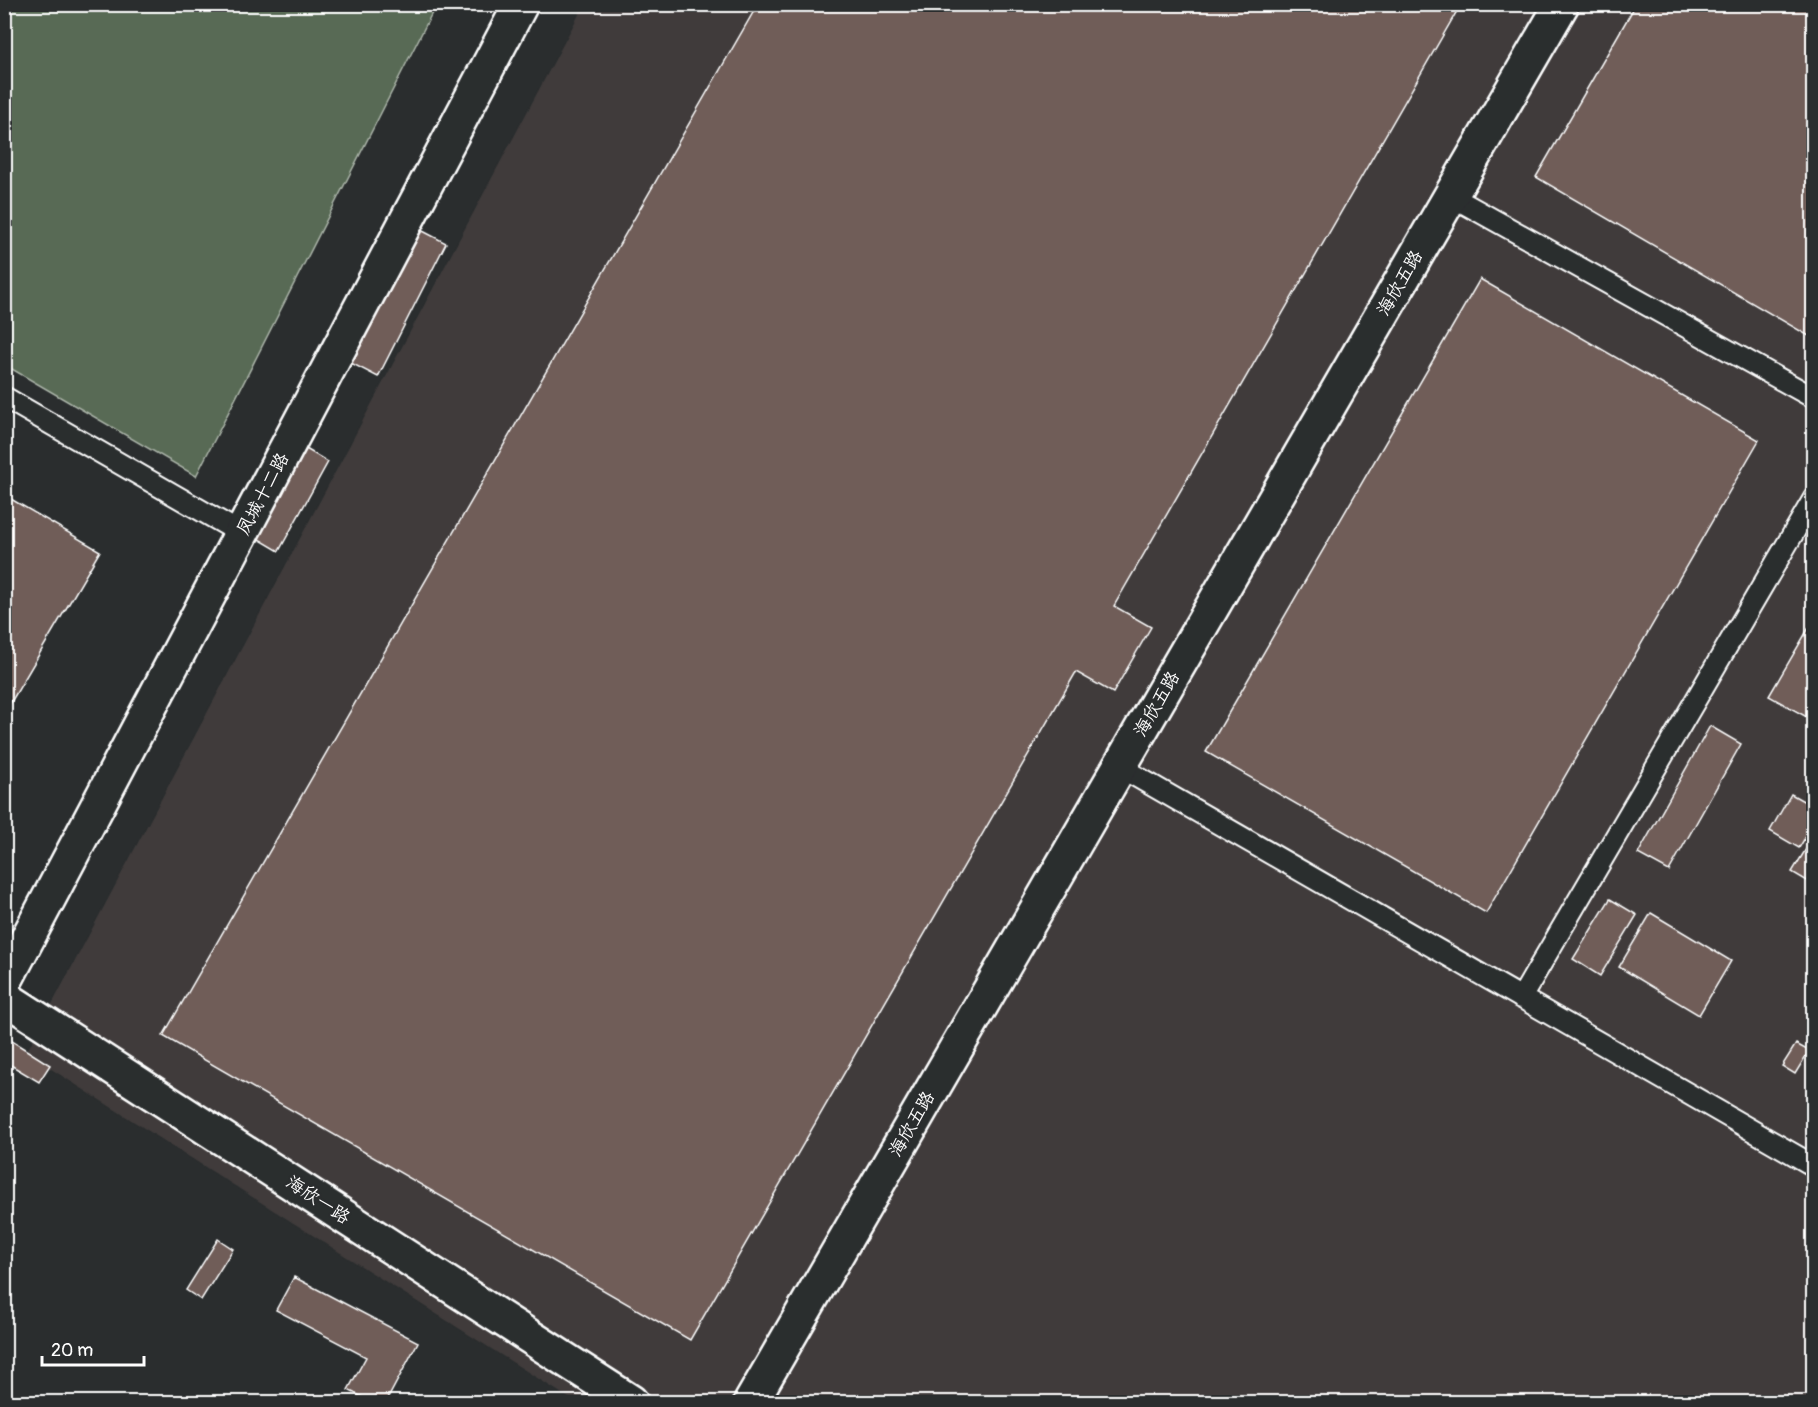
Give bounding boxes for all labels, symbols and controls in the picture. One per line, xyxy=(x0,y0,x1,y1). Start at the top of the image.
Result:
street label: 海欣五路 xyxy=(1372,246,1428,320)
street label: 凤城十二路 xyxy=(232,449,294,539)
street label: 海欣五路 xyxy=(1129,667,1185,741)
street label: 海欣五路 xyxy=(884,1087,940,1161)
street label: 海欣一路 xyxy=(282,1171,354,1229)
scale bar xyxy=(42,1329,144,1367)
text: 20 m xyxy=(51,1339,93,1362)

